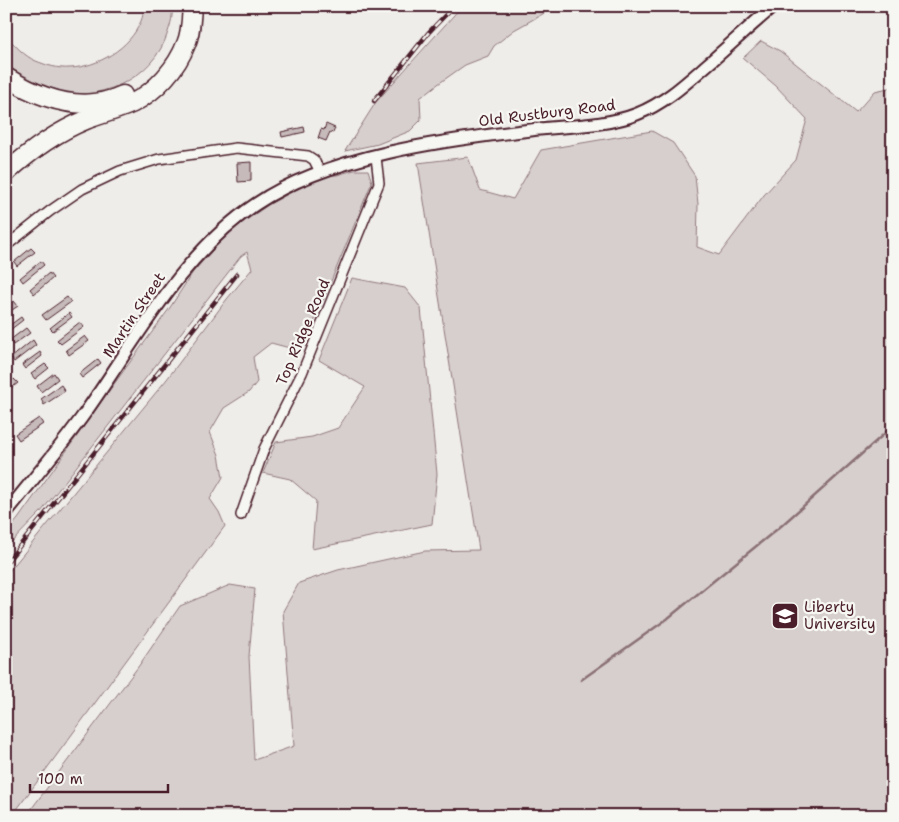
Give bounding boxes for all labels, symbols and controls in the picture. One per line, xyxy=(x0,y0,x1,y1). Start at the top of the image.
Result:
street label: Old Rustburg Road xyxy=(477,95,617,131)
street label: Martin Street xyxy=(98,268,170,362)
street label: Top Ridge Road xyxy=(271,275,335,388)
place label: Liberty University xyxy=(804,597,876,634)
school or university icon: Liberty University xyxy=(770,601,800,631)
scale bar xyxy=(30,762,168,794)
text: 100 m xyxy=(38,769,83,789)

